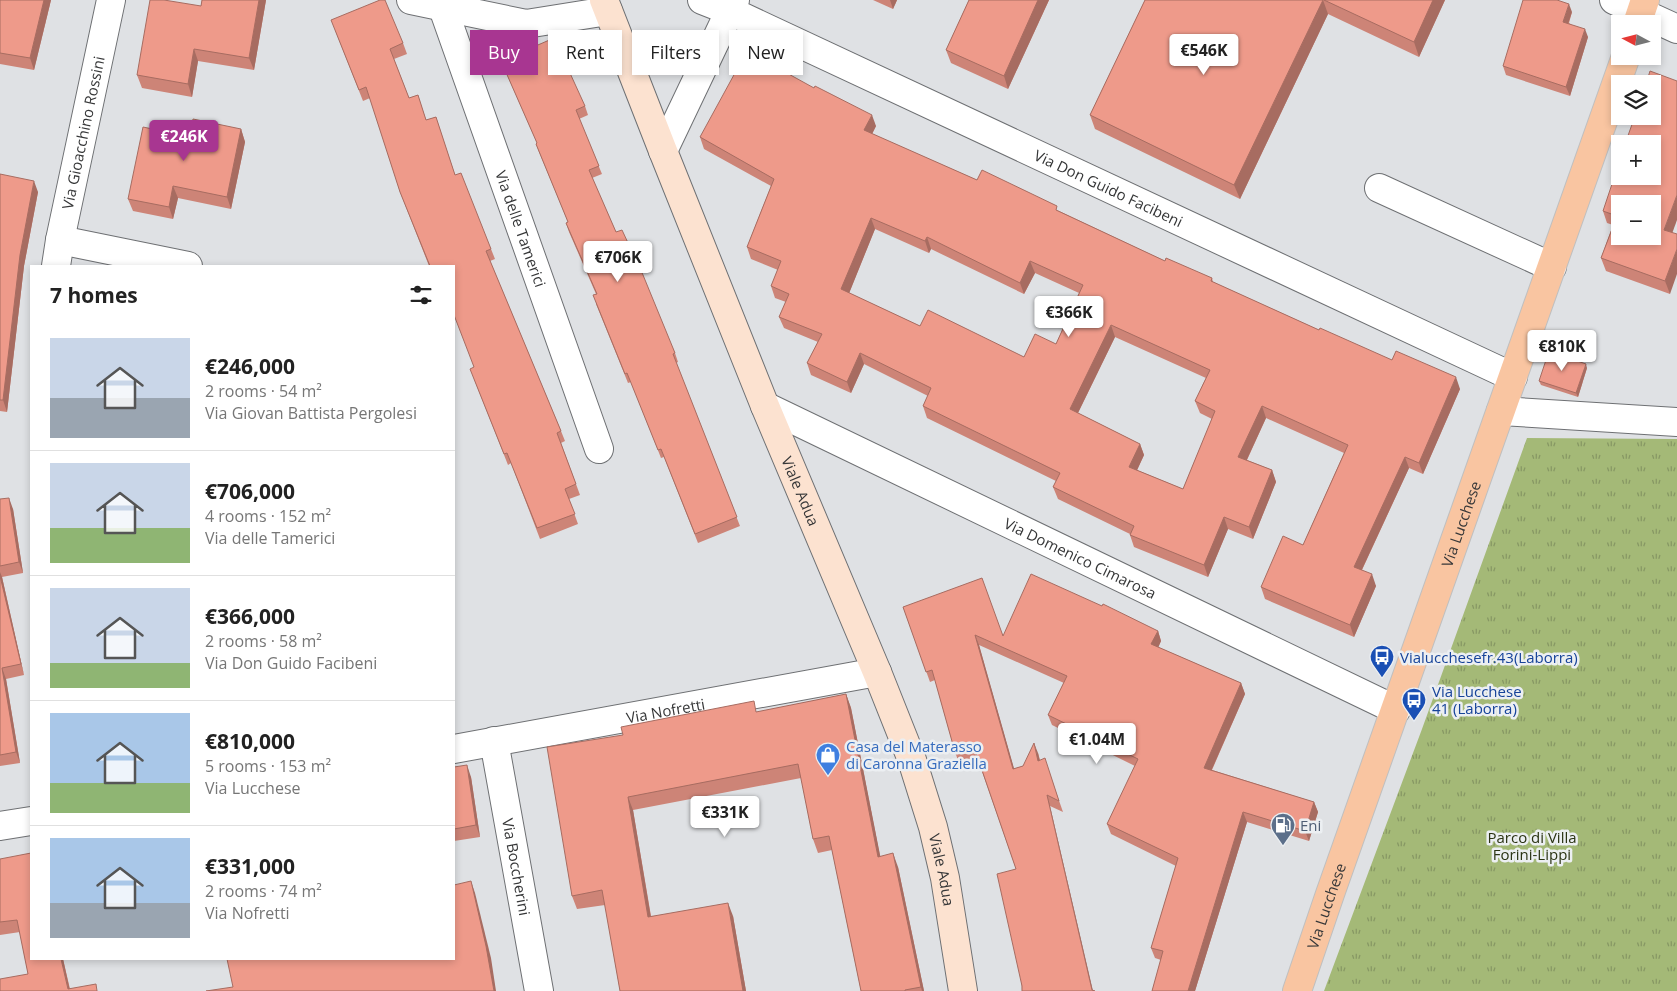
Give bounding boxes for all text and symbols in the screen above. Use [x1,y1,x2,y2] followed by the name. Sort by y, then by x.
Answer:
[1611,15,1661,65] north arrow
[1611,15,1661,245] map controls
[470,30,538,75] chip: Buy
[548,30,622,75] chip: Rent
[632,30,719,75] chip: Filters
[729,30,803,75] chip: New
[1169,34,1239,76] pin: €546K
[1180,39,1228,61] text: €546K
[57,54,109,211] street label: Via Gioacchino Rossini
[1611,75,1661,125] button: layers
[149,120,219,162] pin: €246K
[160,125,208,147] text: €246K
[1611,135,1661,185] button: +
[1031,145,1186,231] street label: Via Don Guido Facibeni
[491,168,551,290] street label: Via delle Tamerici
[1611,195,1661,245] button: −
[583,240,653,283] pin: €706K
[594,246,642,268] text: €706K
[50,281,138,309] text: 7 homes
[407,281,435,309] icon: filters
[1034,296,1104,338] pin: €366K
[1045,301,1093,323] text: €366K
[1527,330,1597,372] pin: €810K
[1538,335,1586,357] text: €810K
[205,352,295,380] text: €246,000
[90,358,150,418] icon: home
[205,380,322,402] text: 2 rooms · 54 m²
[205,402,417,424] text: Via Giovan Battista Pergolesi
[777,453,824,529] street label: Viale Adua
[205,477,295,505] text: €706,000
[1436,478,1485,569] street label: Via Lucchese
[90,483,150,543] icon: home
[205,505,331,527] text: 4 rooms · 152 m²
[1001,513,1160,603] street label: Via Domenico Cimarosa
[205,527,335,549] text: Via delle Tamerici
[205,602,295,630] text: €366,000
[90,608,150,668] icon: home
[205,630,322,652] text: 2 rooms · 58 m²
[1369,644,1395,678] bus stop icon: Vialucchesefr.43(Laborra)
[1400,647,1578,667] place label: Vialucchesefr.43(Laborra)
[205,652,377,674] text: Via Don Guido Facibeni
[1432,681,1522,718] place label: Via Lucchese 41 (Laborra)
[1401,687,1427,721] bus stop icon: Via Lucchese 41 (Laborra)
[625,694,706,727] street label: Via Nofretti
[1056,722,1138,765] pin: €1.04M
[205,727,295,755] text: €810,000
[1069,728,1125,750] text: €1.04M
[90,733,150,793] icon: home
[846,736,987,773] place label: Casa del Materasso di Caronna Graziella
[815,742,841,776] shop icon: Casa del Materasso di Caronna Graziella
[205,755,331,777] text: 5 rooms · 153 m²
[205,777,301,799] text: Via Lucchese
[690,796,760,838] pin: €331K
[701,801,749,823] text: €331K
[1270,812,1296,846] fuel station icon: Eni
[1300,815,1321,835] place label: Eni
[498,817,535,917] street label: Via Boccherini
[1487,827,1577,864] park label: Parco di Villa Forini-Lippi
[925,831,959,907] street label: Viale Adua
[205,852,295,880] text: €331,000
[90,858,150,918] icon: home
[1302,860,1350,951] street label: Via Lucchese
[205,880,322,902] text: 2 rooms · 74 m²
[205,902,290,924] text: Via Nofretti

